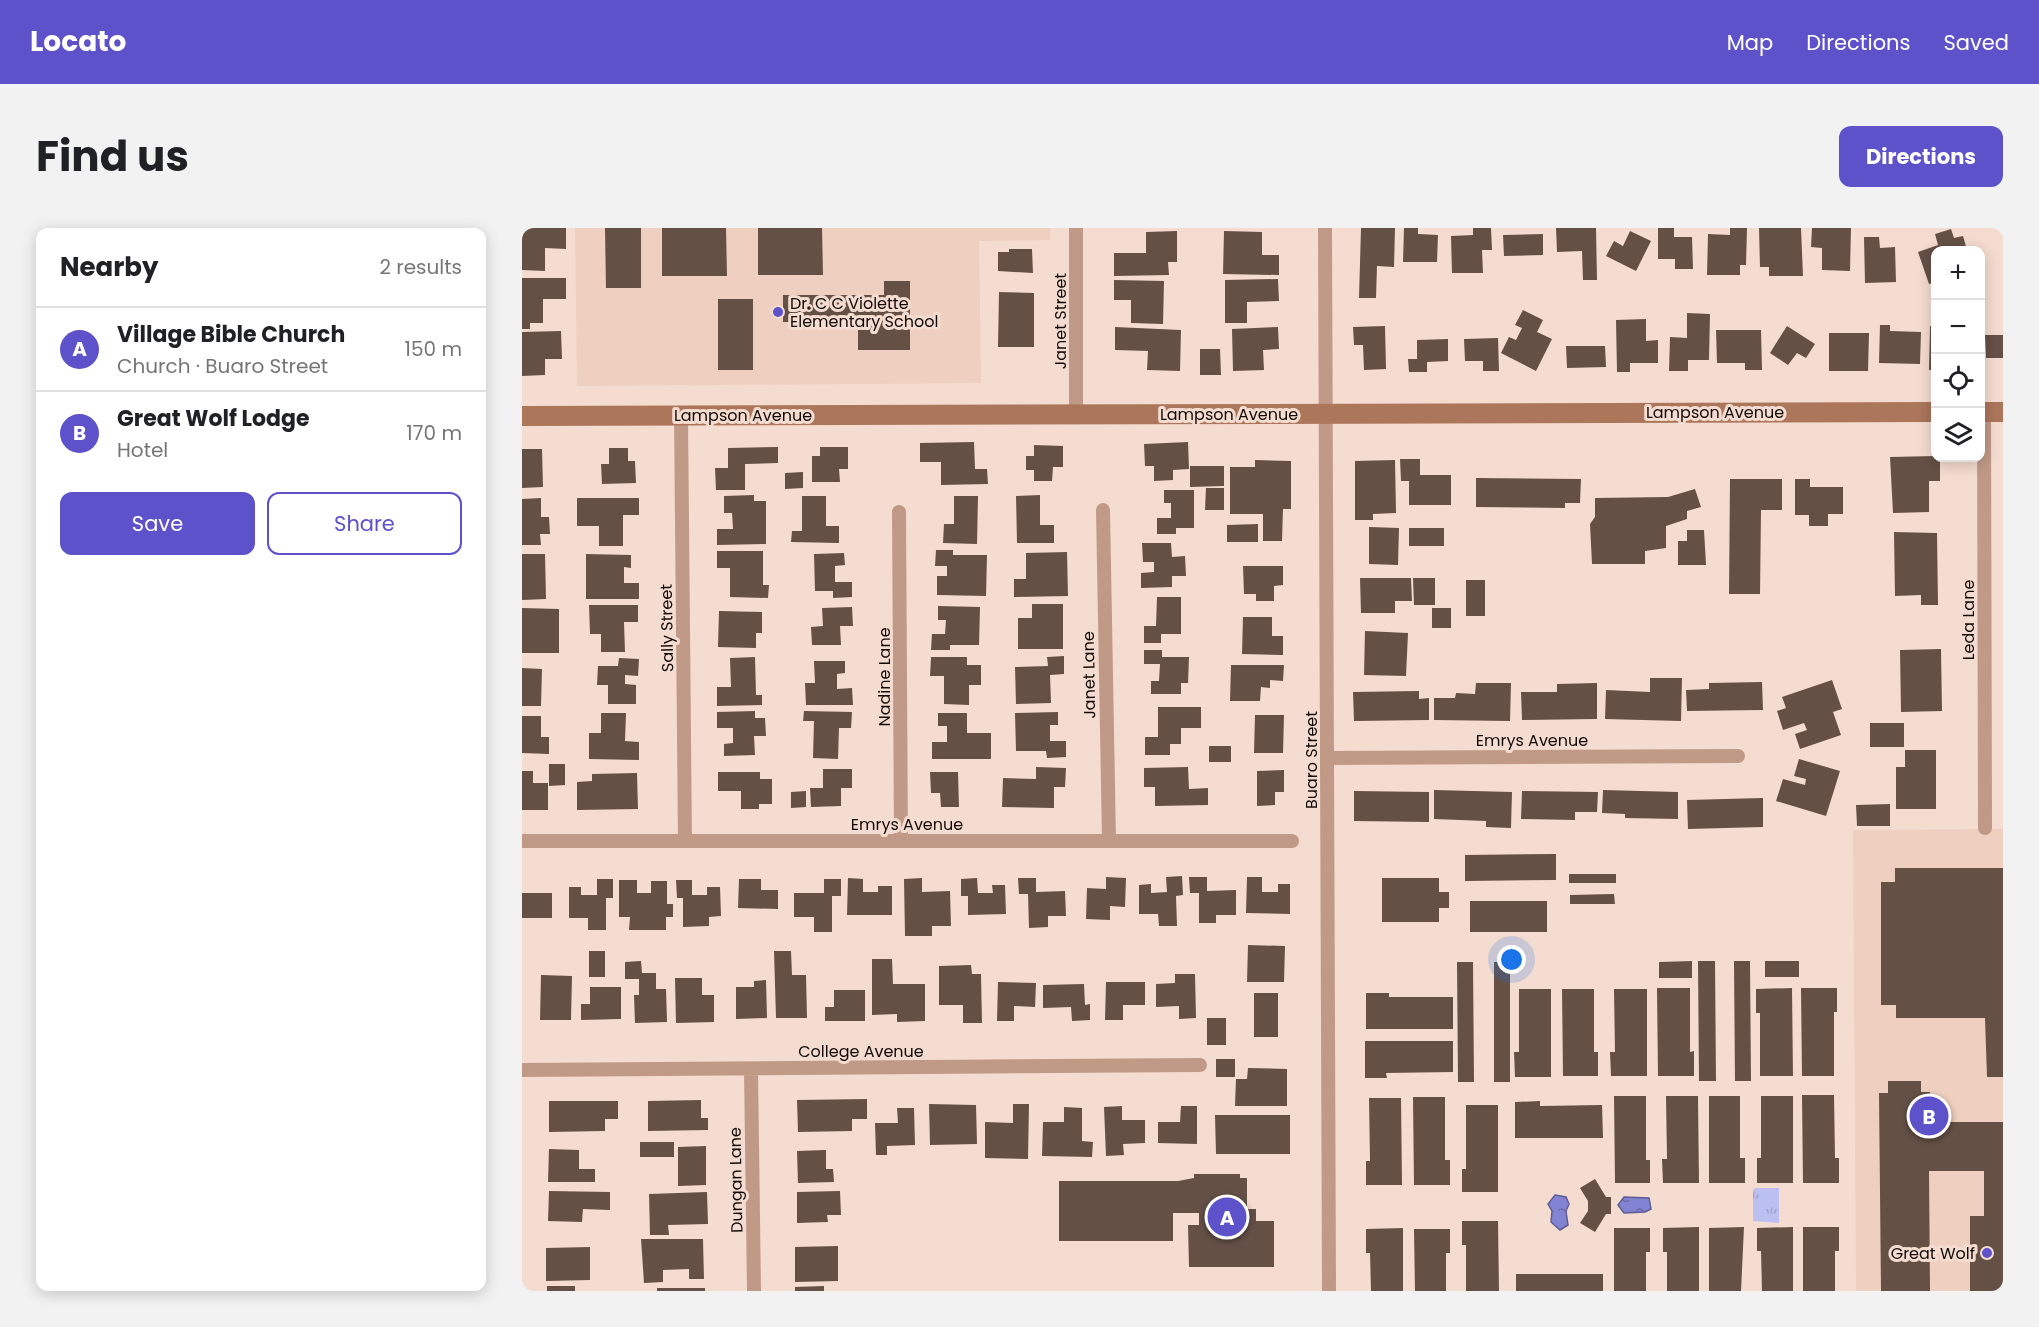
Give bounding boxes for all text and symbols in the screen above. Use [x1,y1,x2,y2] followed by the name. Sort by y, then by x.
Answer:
[30,22,126,61] text: Locato
[1727,28,1773,57] text: Map
[1806,28,1910,57] text: Directions
[1943,28,2009,57] text: Saved
[1839,126,2003,187] button: Directions
[36,127,189,186] text: Find us
[1931,246,1985,462] map controls
[1931,246,1985,300] button: +
[60,249,158,285] text: Nearby
[379,253,462,281] text: 2 results
[1049,273,1072,369] street label: Janet Street
[790,292,938,333] place label: Dr. C C Violette Elementary School
[1931,300,1985,354] button: −
[771,305,785,319] marker: Dr. C C Violette Elementary School
[117,319,345,350] text: Village Bible Church
[72,335,87,363] text: A
[405,335,462,363] text: 150 m
[117,352,328,380] text: Church · Buaro Street
[1931,354,1985,408] button: locate
[1646,401,1784,424] street label: Lampson Avenue
[117,403,309,434] text: Great Wolf Lodge
[1160,403,1298,426] street label: Lampson Avenue
[674,404,812,427] street label: Lampson Avenue
[1931,408,1985,462] button: layers
[73,419,86,447] text: B
[406,419,462,447] text: 170 m
[117,436,168,464] text: Hotel
[60,492,255,555] button: Save
[267,492,462,555] button: Share
[1957,580,1980,660] street label: Leda Lane
[655,584,679,672] street label: Sally Street
[873,627,896,727] street label: Nadine Lane
[1077,631,1101,719] street label: Janet Lane
[1300,711,1323,809] street label: Buaro Street
[1476,729,1588,752] street label: Emrys Avenue
[851,813,963,836] street label: Emrys Avenue
[1497,945,1526,974] your location
[798,1040,924,1063] street label: College Avenue
[1910,1094,1948,1138] pin: B
[724,1127,748,1233] street label: Dungan Lane
[1208,1194,1246,1240] pin: A
[1891,1242,1975,1265] place label: Great Wolf
[1980,1246,1994,1260] marker: Great Wolf

